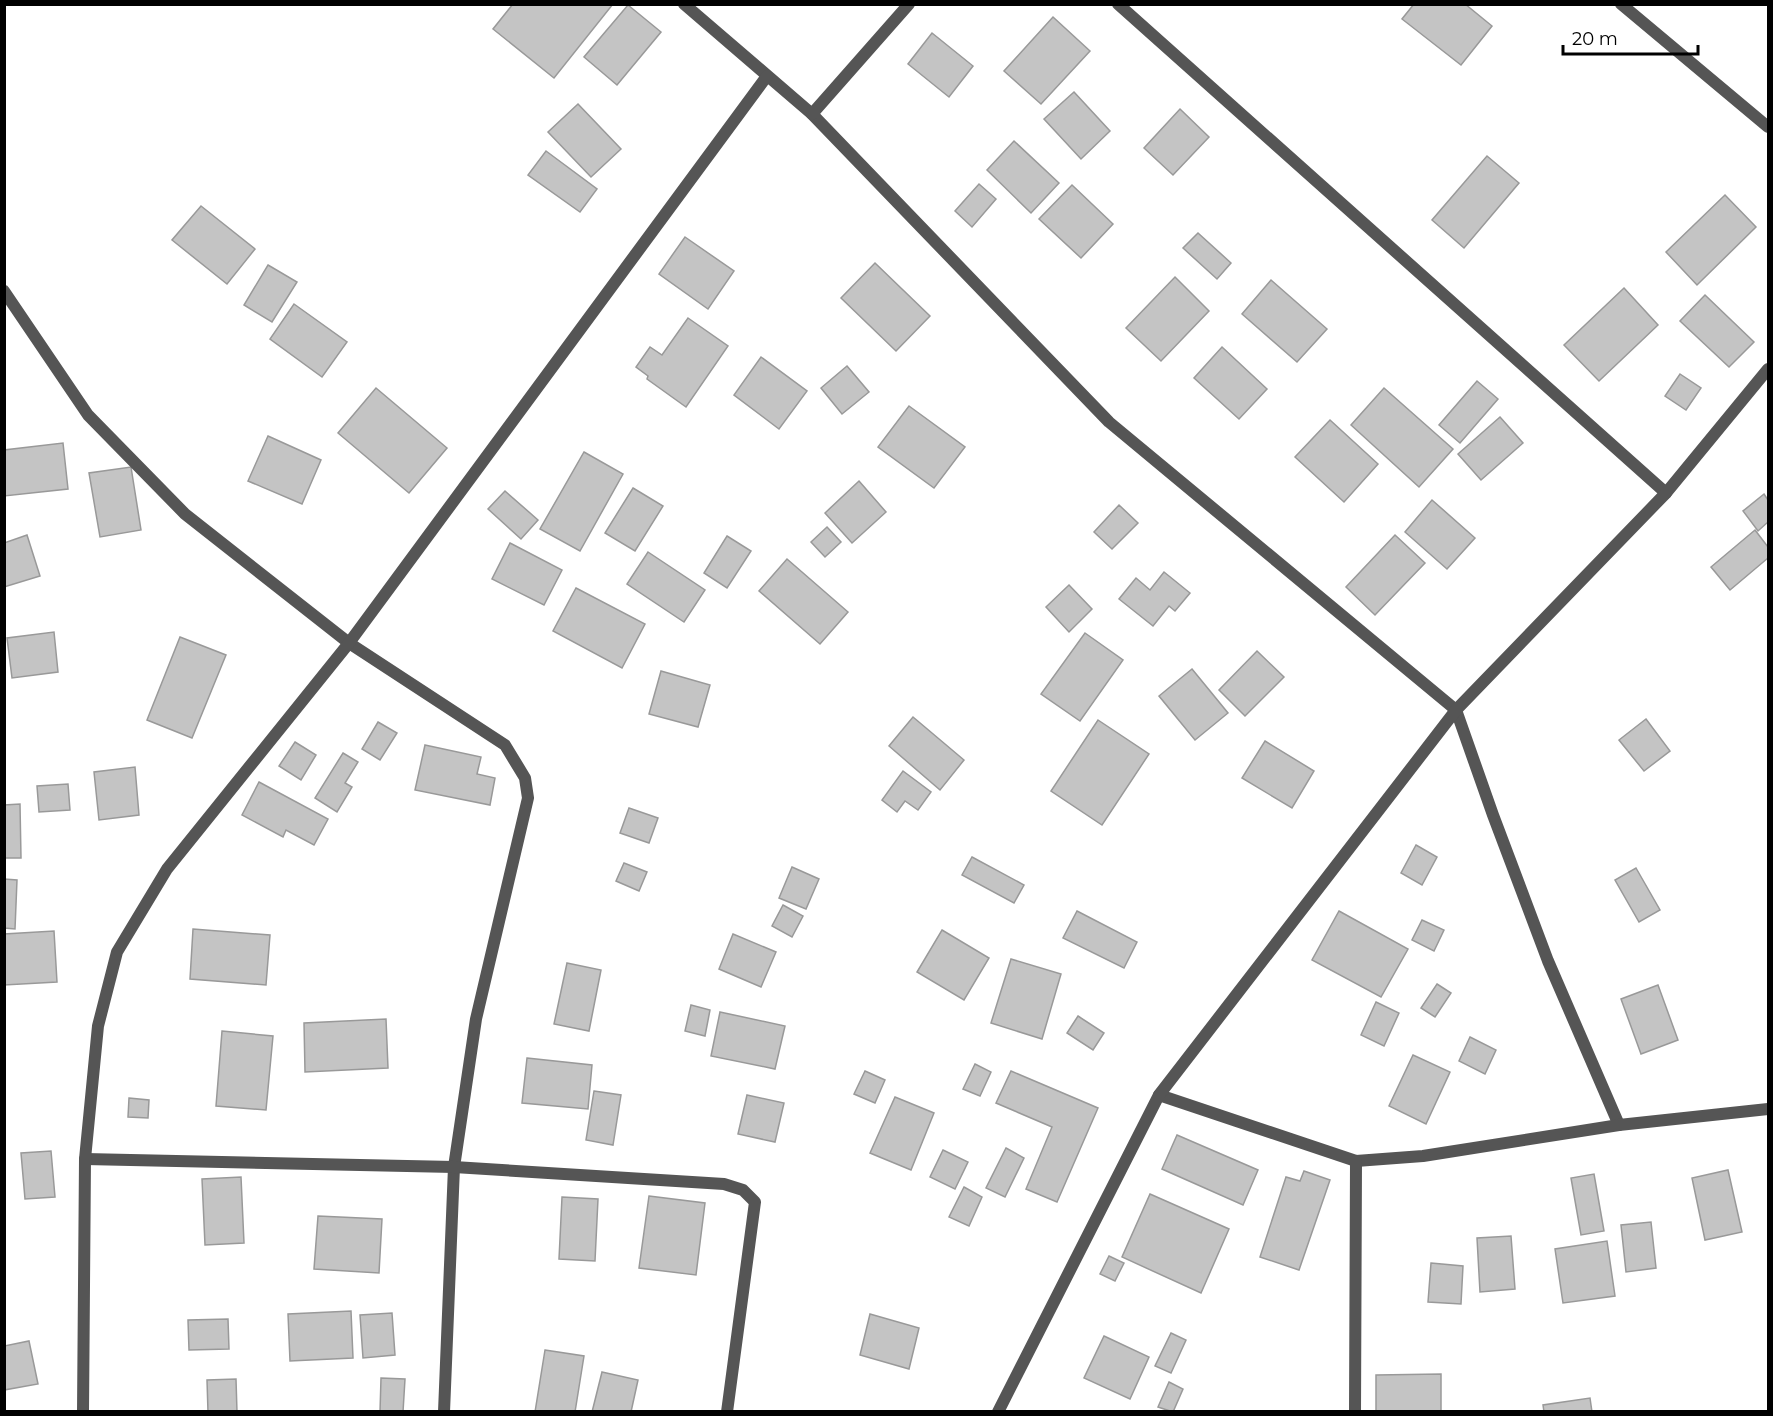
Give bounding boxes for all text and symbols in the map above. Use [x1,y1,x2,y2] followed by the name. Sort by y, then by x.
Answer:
[1563,18,1698,56] scale bar
[1572,28,1618,50] text: 20 m

